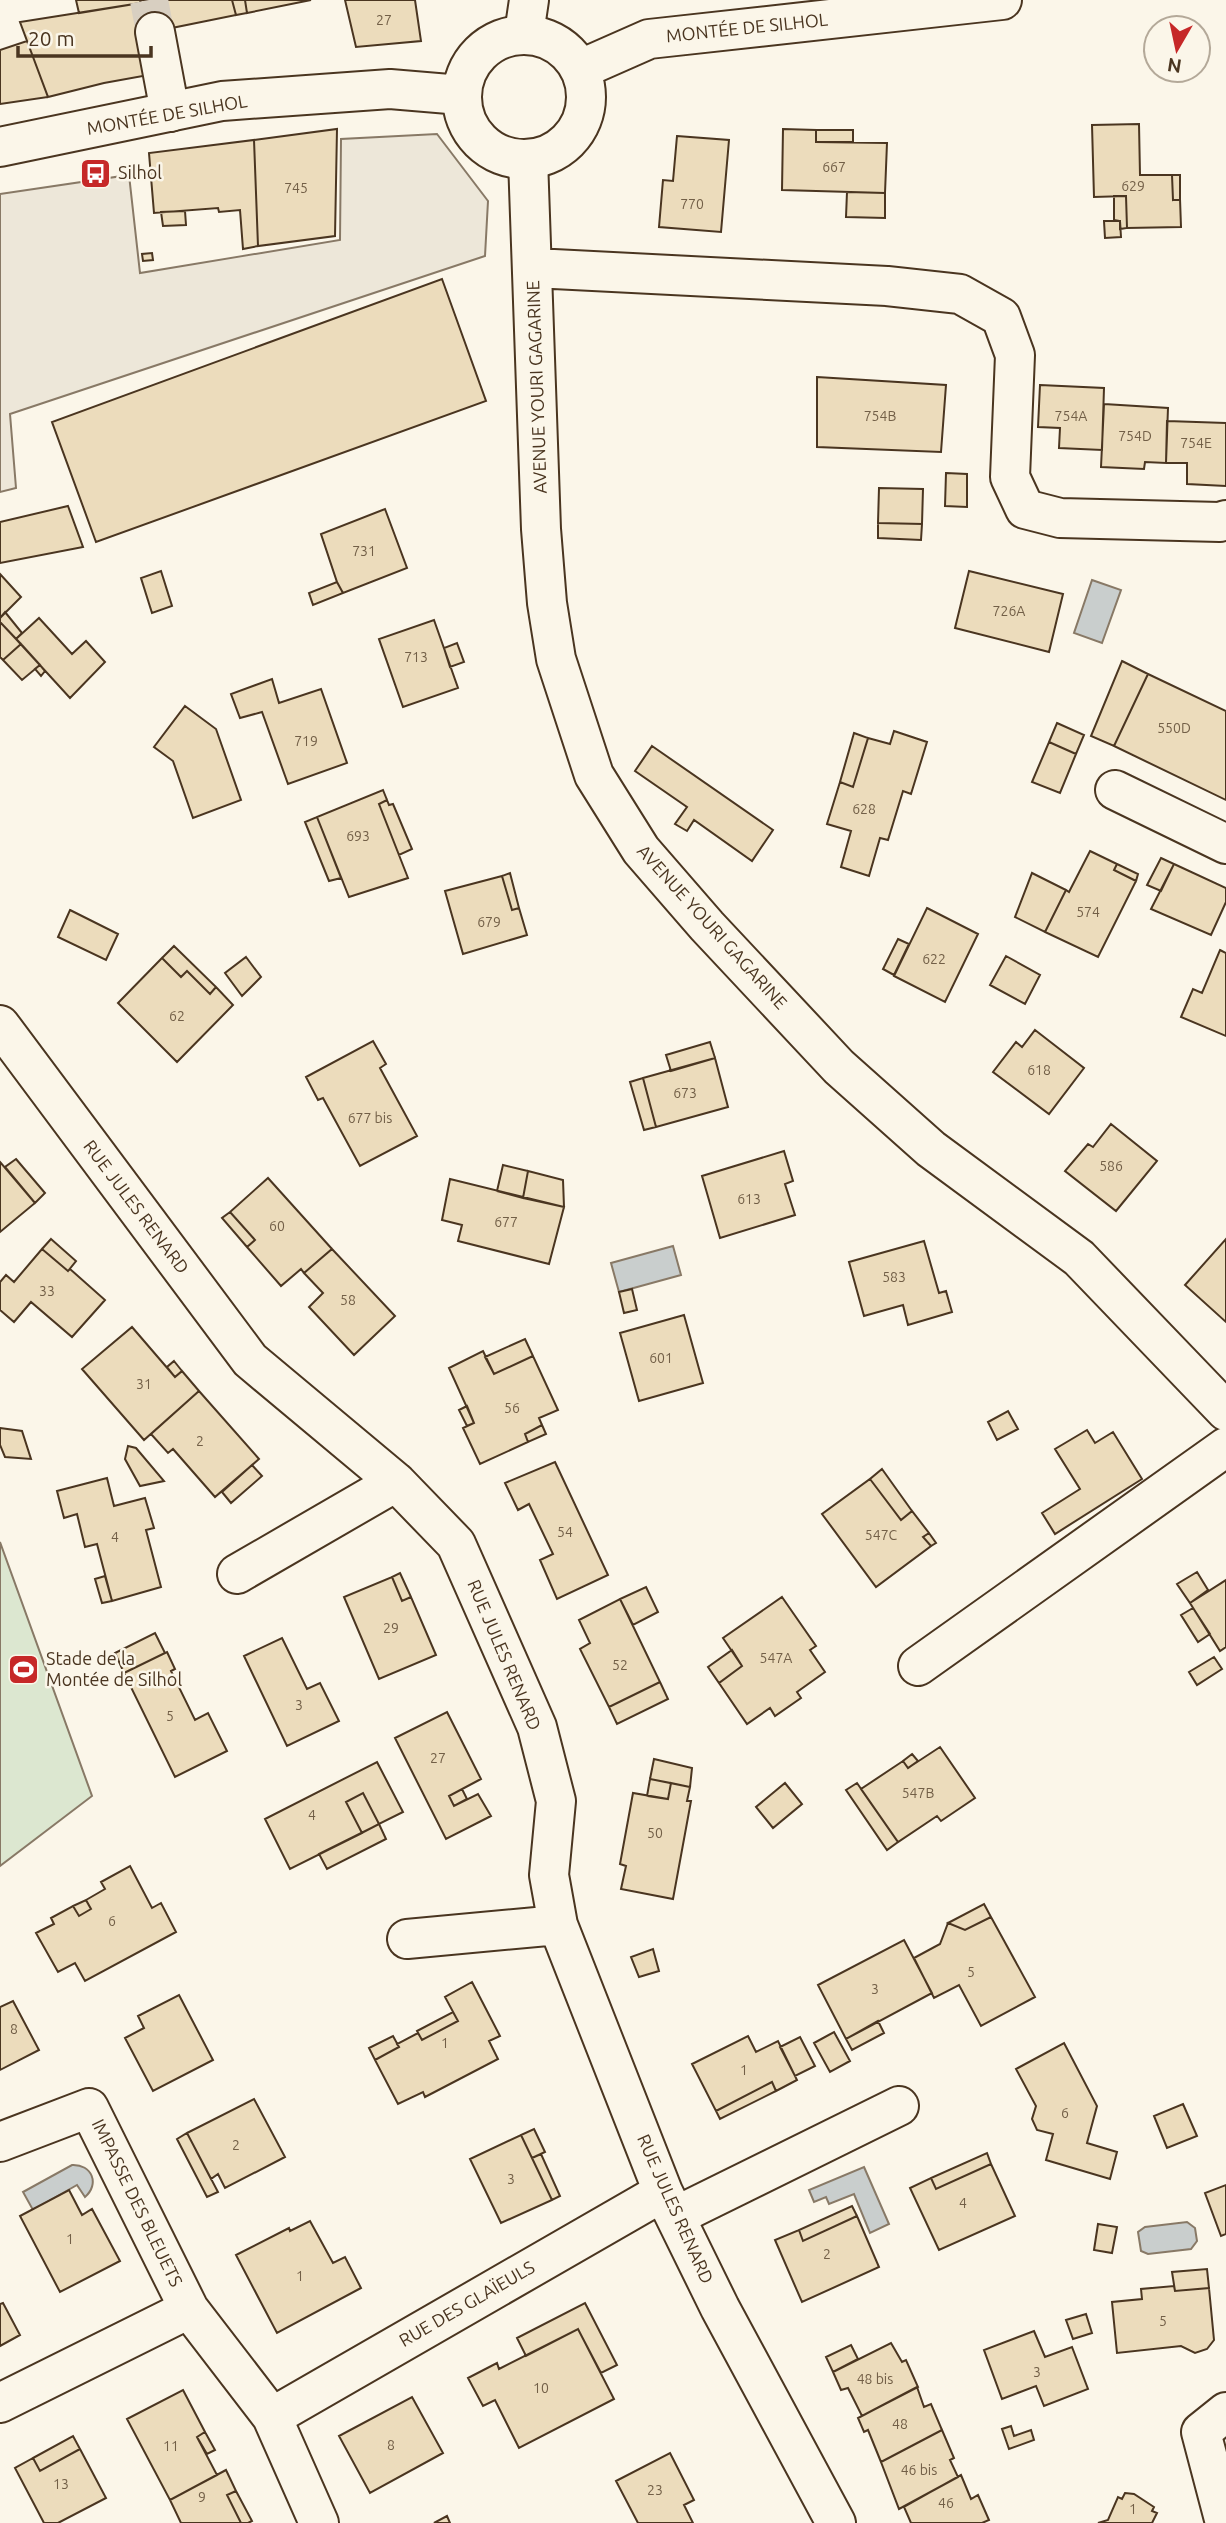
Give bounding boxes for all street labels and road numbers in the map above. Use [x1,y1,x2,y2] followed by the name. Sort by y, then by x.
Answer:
[665,8,829,45] street label: MONTÉE DE SILHOL
[85,89,249,138] street label: MONTÉE DE SILHOL
[522,280,550,494] street label: AVENUE YOURI GAGARINE
[634,840,792,1012] street label: AVENUE YOURI GAGARINE
[80,1136,193,1277] street label: RUE JULES RENARD
[464,1576,546,1733] street label: RUE JULES RENARD
[89,2115,187,2290] street label: IMPASSE DES BLEUETS
[634,2131,718,2286] street label: RUE JULES RENARD
[395,2256,538,2350] street label: RUE DES GLAÏEULS

